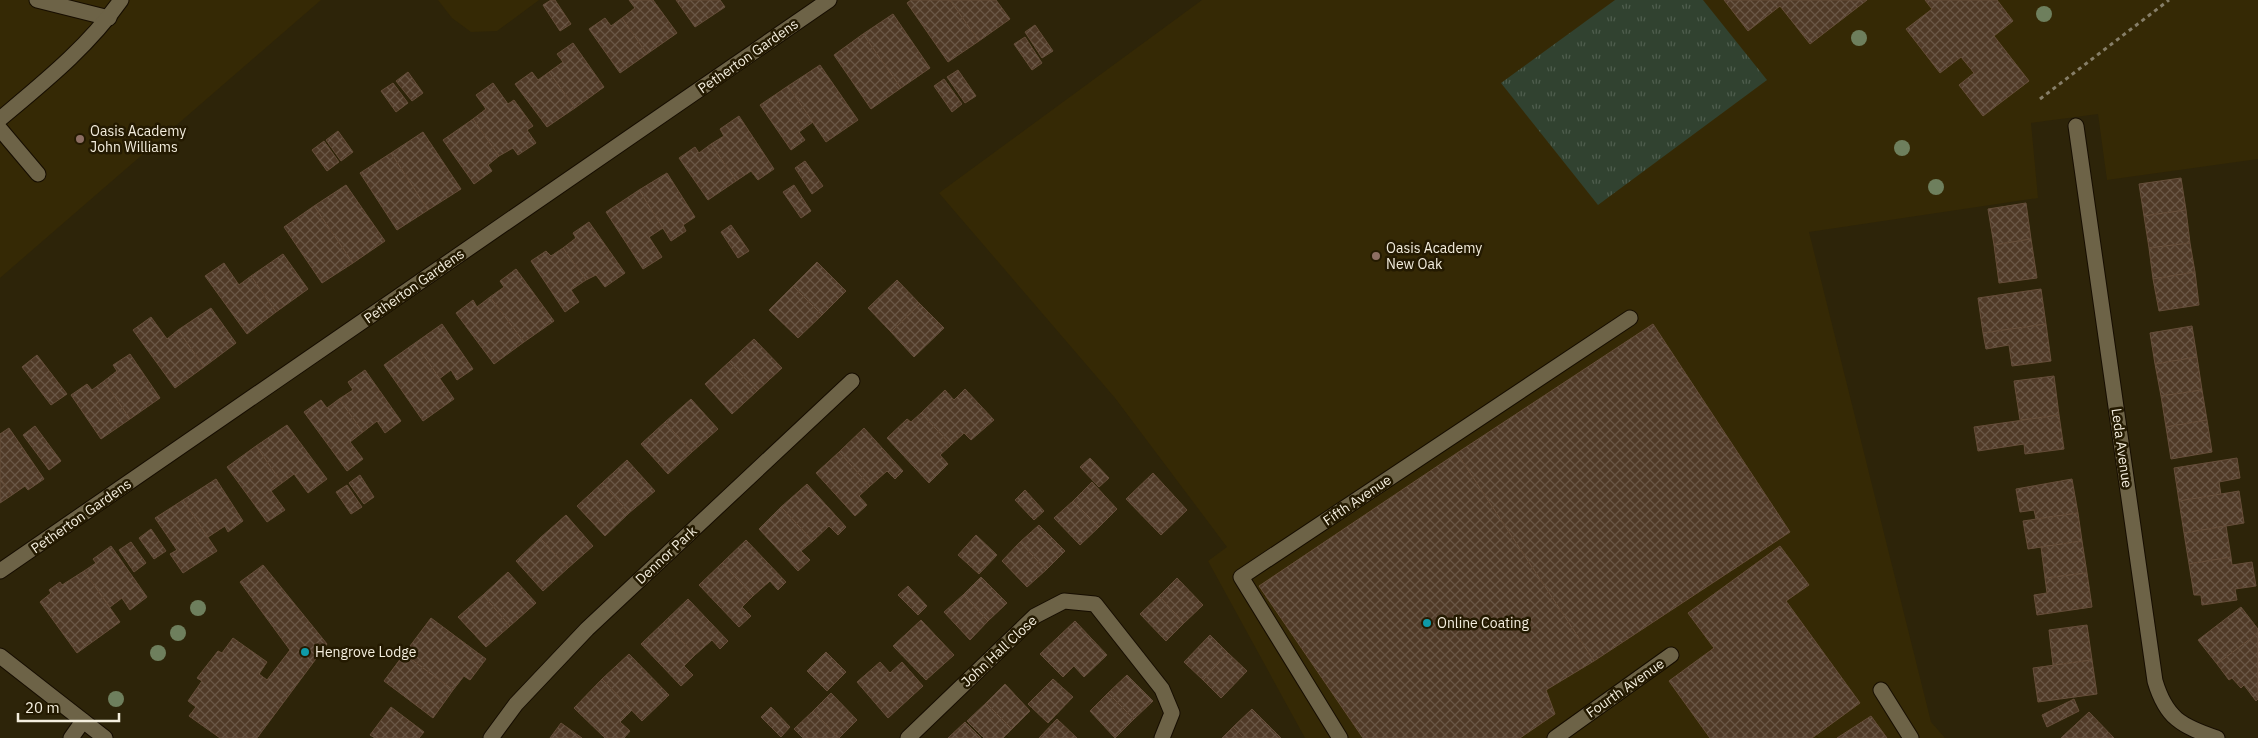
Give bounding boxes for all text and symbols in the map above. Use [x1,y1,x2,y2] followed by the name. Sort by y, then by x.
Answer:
[694,15,802,97] street label: Petherton Gardens
[90,122,186,156] place label: Oasis Academy John Williams
[74,133,86,145] marker: Oasis Academy John Williams
[1386,239,1482,273] place label: Oasis Academy New Oak
[360,245,468,327] street label: Petherton Gardens
[1370,250,1382,262] marker: Oasis Academy New Oak
[2108,407,2137,489] street label: Leda Avenue
[1319,470,1395,529] street label: Fifth Avenue
[27,475,135,557] street label: Petherton Gardens
[631,522,701,588] street label: Dennor Park
[957,611,1041,691] street label: John Hall Close
[1437,614,1529,632] place label: Online Coating
[1421,617,1433,629] marker: Online Coating
[315,643,417,661] place label: Hengrove Lodge
[299,646,311,658] marker: Hengrove Lodge
[1582,654,1668,722] street label: Fourth Avenue
[18,690,119,722] scale bar
[25,698,60,717] text: 20 m

